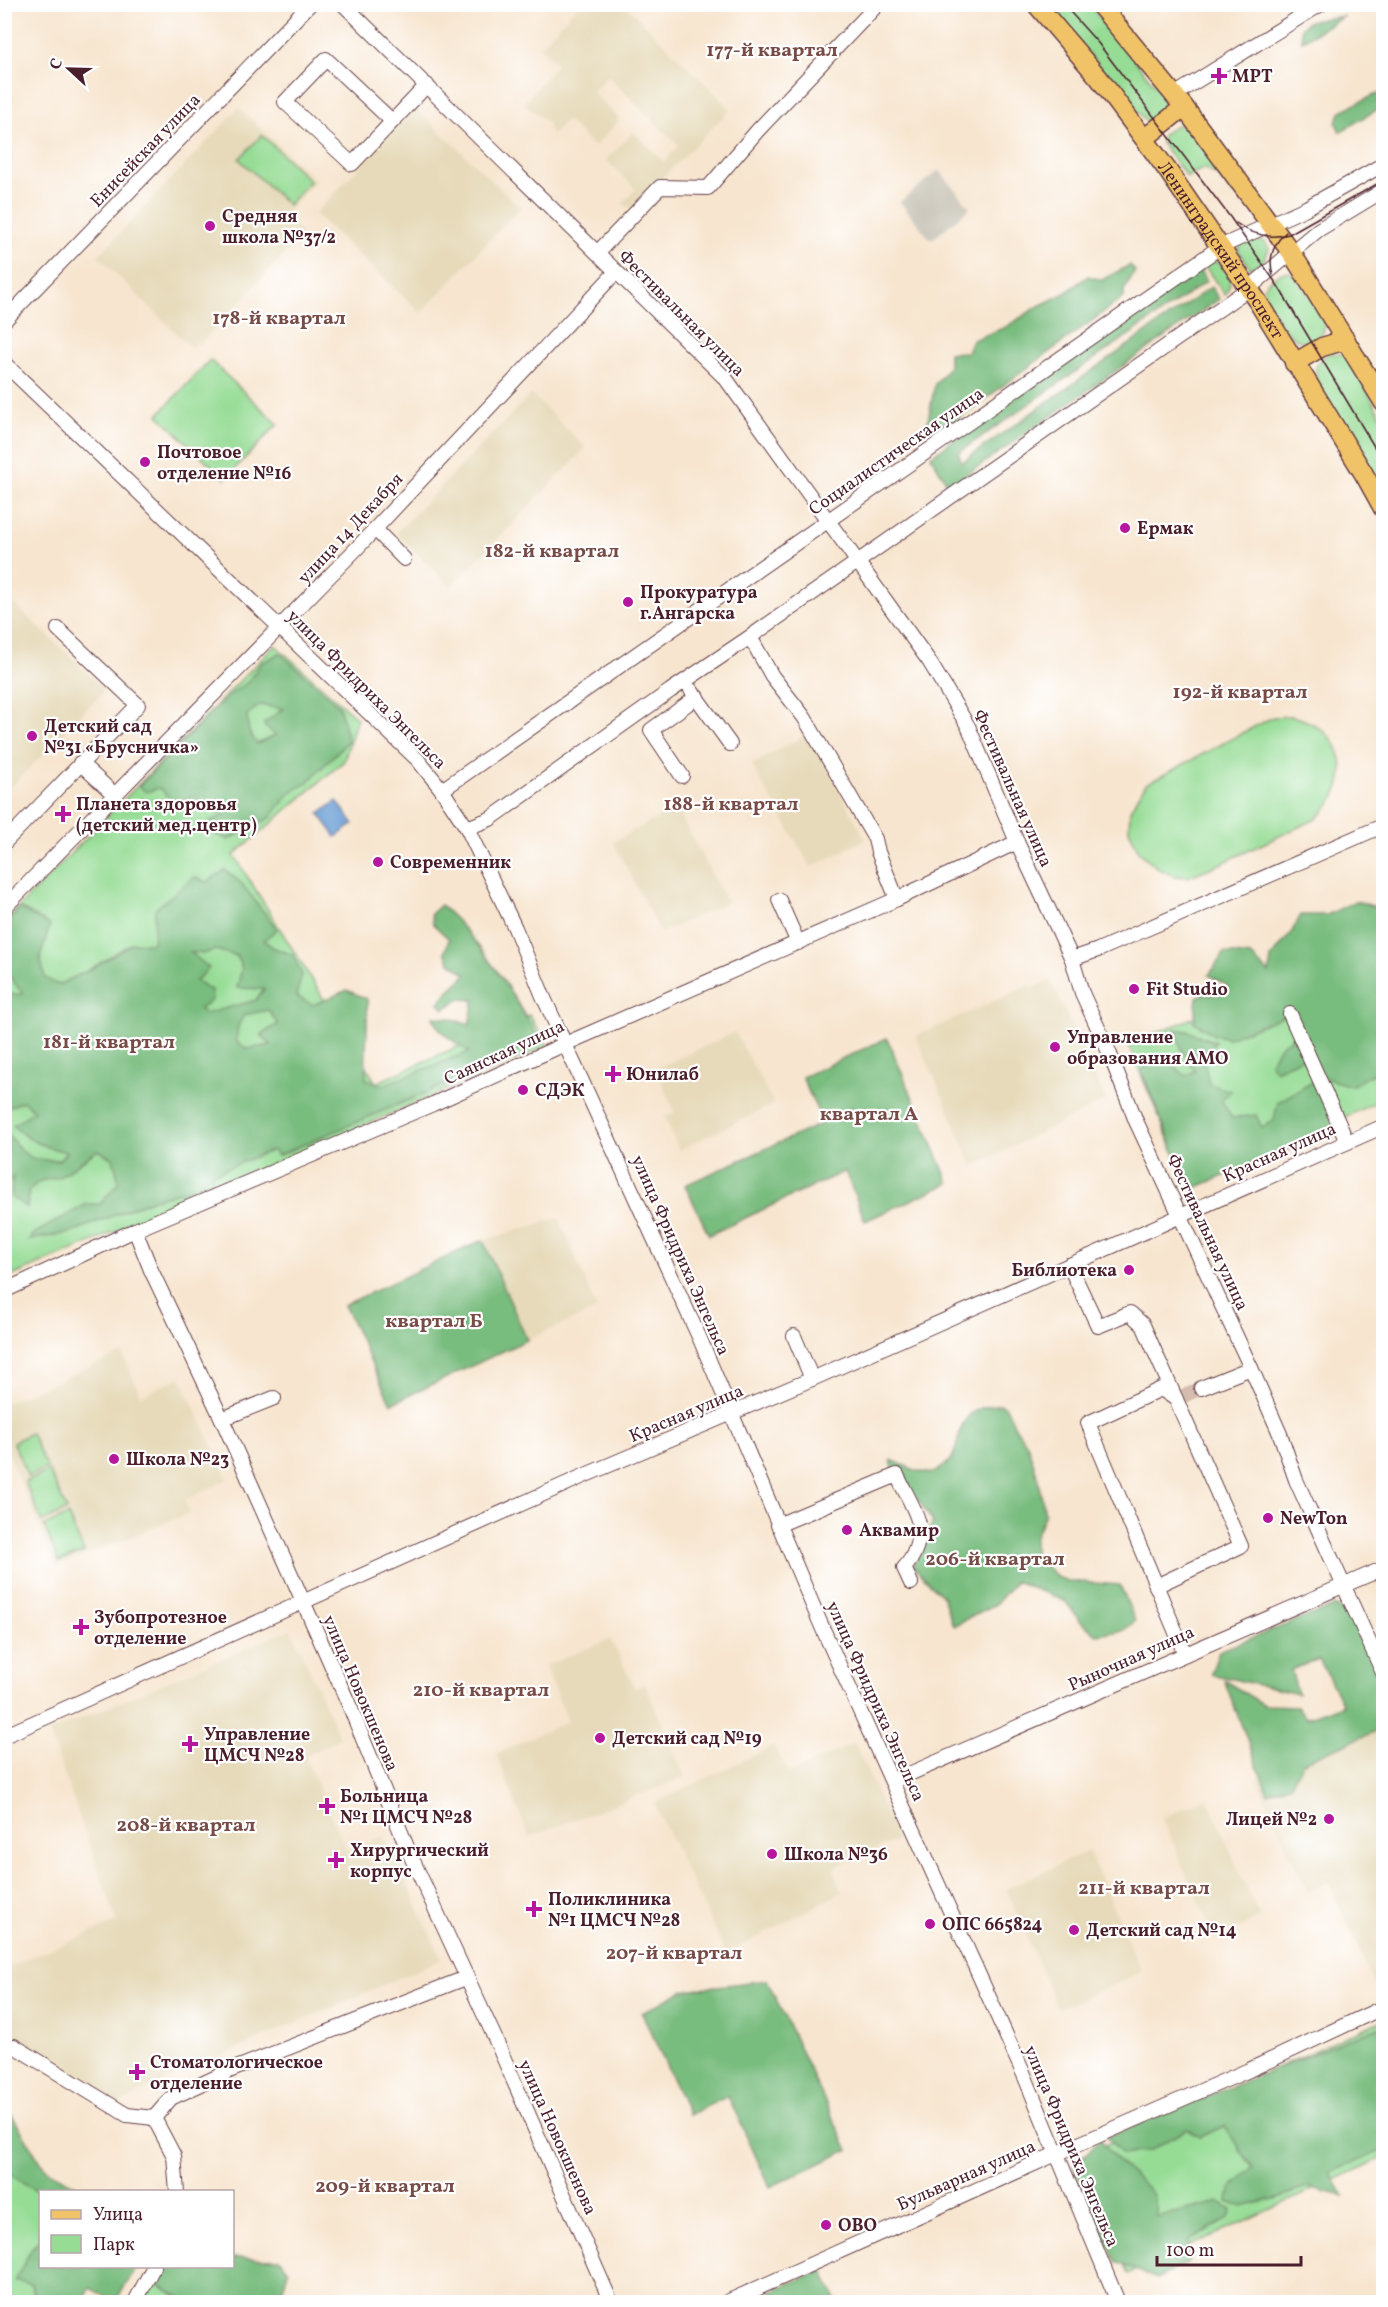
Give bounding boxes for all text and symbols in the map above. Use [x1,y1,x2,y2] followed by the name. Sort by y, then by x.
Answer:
[706,37,838,65] district label: 177-й квартал
[39,39,99,99] north arrow
[45,55,69,73] text: С
[1232,65,1273,90] place label: МРТ
[1210,67,1228,85] marker: МРТ
[85,89,207,213] street label: Енисейская улица
[1151,156,1289,344] street label: Ленинградский проспект
[222,205,336,251] place label: Средняя школа №37/2
[203,219,217,233] marker: Средняя школа №37/2
[612,245,750,383] street label: Фестивальная улица
[212,305,346,333] district label: 178-й квартал
[804,382,990,522] street label: Социалистическая улица
[157,441,291,487] place label: Почтовое отделение №16
[138,455,152,469] marker: Почтовое отделение №16
[293,468,409,590] street label: улица 14 Декабря
[1137,517,1194,542] place label: Ермак
[1118,521,1132,535] marker: Ермак
[485,538,619,566] district label: 182-й квартал
[640,581,758,627] place label: Прокуратура г.Ангарска
[621,595,635,609] marker: Прокуратура г.Ангарска
[280,605,451,776] street label: улица Фридриха Энгельса
[1173,679,1308,707] district label: 192-й квартал
[966,706,1058,871] street label: Фестивальная улица
[44,715,199,761] place label: Детский сад №31 «Брусничка»
[25,729,39,743] marker: Детский сад №31 «Брусничка»
[663,791,799,819] district label: 188-й квартал
[76,793,257,839] place label: Планета здоровья (детский мед.центр)
[54,805,72,823] marker: Планета здоровья (детский мед.центр)
[390,851,511,876] place label: Современник
[371,855,385,869] marker: Современник
[1146,978,1228,1003] place label: Fit Studio
[1127,982,1141,996] marker: Fit Studio
[440,1015,569,1092] street label: Саянская улица
[1067,1026,1228,1072] place label: Управление образования АМО
[43,1029,175,1057] district label: 181-й квартал
[1048,1040,1062,1054] marker: Управление образования АМО
[626,1063,699,1088] place label: Юнилаб
[604,1065,622,1083] marker: Юнилаб
[535,1079,585,1104] place label: СДЭК
[516,1083,530,1097] marker: СДЭК
[820,1101,918,1129] district label: квартал А
[1219,1117,1340,1190] street label: Красная улица
[1159,1150,1254,1315] street label: Фестивальная улица
[624,1152,735,1360] street label: улица Фридриха Энгельса
[1011,1259,1117,1284] place label: Библиотека
[1122,1263,1136,1277] marker: Библиотека
[385,1308,483,1336] district label: квартал Б
[626,1379,748,1450] street label: Красная улица
[126,1448,229,1473] place label: Школа №23
[107,1452,121,1466] marker: Школа №23
[1280,1507,1348,1532] place label: NewTon
[1261,1511,1275,1525] marker: NewTon
[859,1519,939,1544] place label: Аквамир
[840,1523,854,1537] marker: Аквамир
[925,1546,1065,1574] district label: 206-й квартал
[819,1598,930,1806] street label: улица Фридриха Энгельса
[94,1606,227,1652] place label: Зубопротезное отделение
[315,1612,404,1775] street label: улица Новокшенова
[72,1618,90,1636] marker: Зубопротезное отделение
[1064,1620,1199,1698] street label: Рыночная улица
[413,1677,549,1705] district label: 210-й квартал
[204,1723,310,1769] place label: Управление ЦМСЧ №28
[612,1727,762,1752] place label: Детский сад №19
[593,1731,607,1745] marker: Детский сад №19
[181,1735,199,1753] marker: Управление ЦМСЧ №28
[340,1785,472,1831] place label: Больница №1 ЦМСЧ №28
[318,1797,336,1815] marker: Больница №1 ЦМСЧ №28
[1226,1808,1317,1833] place label: Лицей №2
[117,1812,256,1840] district label: 208-й квартал
[1322,1812,1336,1826] marker: Лицей №2
[350,1839,489,1885] place label: Хирургический корпус
[784,1843,888,1868] place label: Школа №36
[765,1847,779,1861] marker: Школа №36
[327,1851,345,1869] marker: Хирургический корпус
[1078,1875,1210,1903] district label: 211-й квартал
[548,1888,680,1934] place label: Поликлиника №1 ЦМСЧ №28
[525,1900,543,1918] marker: Поликлиника №1 ЦМСЧ №28
[942,1913,1043,1938] place label: ОПС 665824
[923,1917,937,1931] marker: ОПС 665824
[1086,1919,1237,1944] place label: Детский сад №14
[1067,1923,1081,1937] marker: Детский сад №14
[606,1940,743,1968] district label: 207-й квартал
[1017,2042,1124,2251] street label: улица Фридриха Энгельса
[150,2051,323,2097] place label: Стоматологическое отделение
[511,2056,602,2219] street label: улица Новокшенова
[128,2063,146,2081] marker: Стоматологическое отделение
[893,2135,1040,2218] street label: Бульварная улица
[315,2173,455,2201] district label: 209-й квартал
[39,2190,234,2268] legend
[93,2203,143,2228] text: Улица
[838,2214,877,2239] place label: ОВО
[819,2218,833,2232] marker: ОВО
[1157,2229,1301,2267] scale bar
[93,2233,135,2258] text: Парк
[1166,2239,1215,2264] text: 100 m

